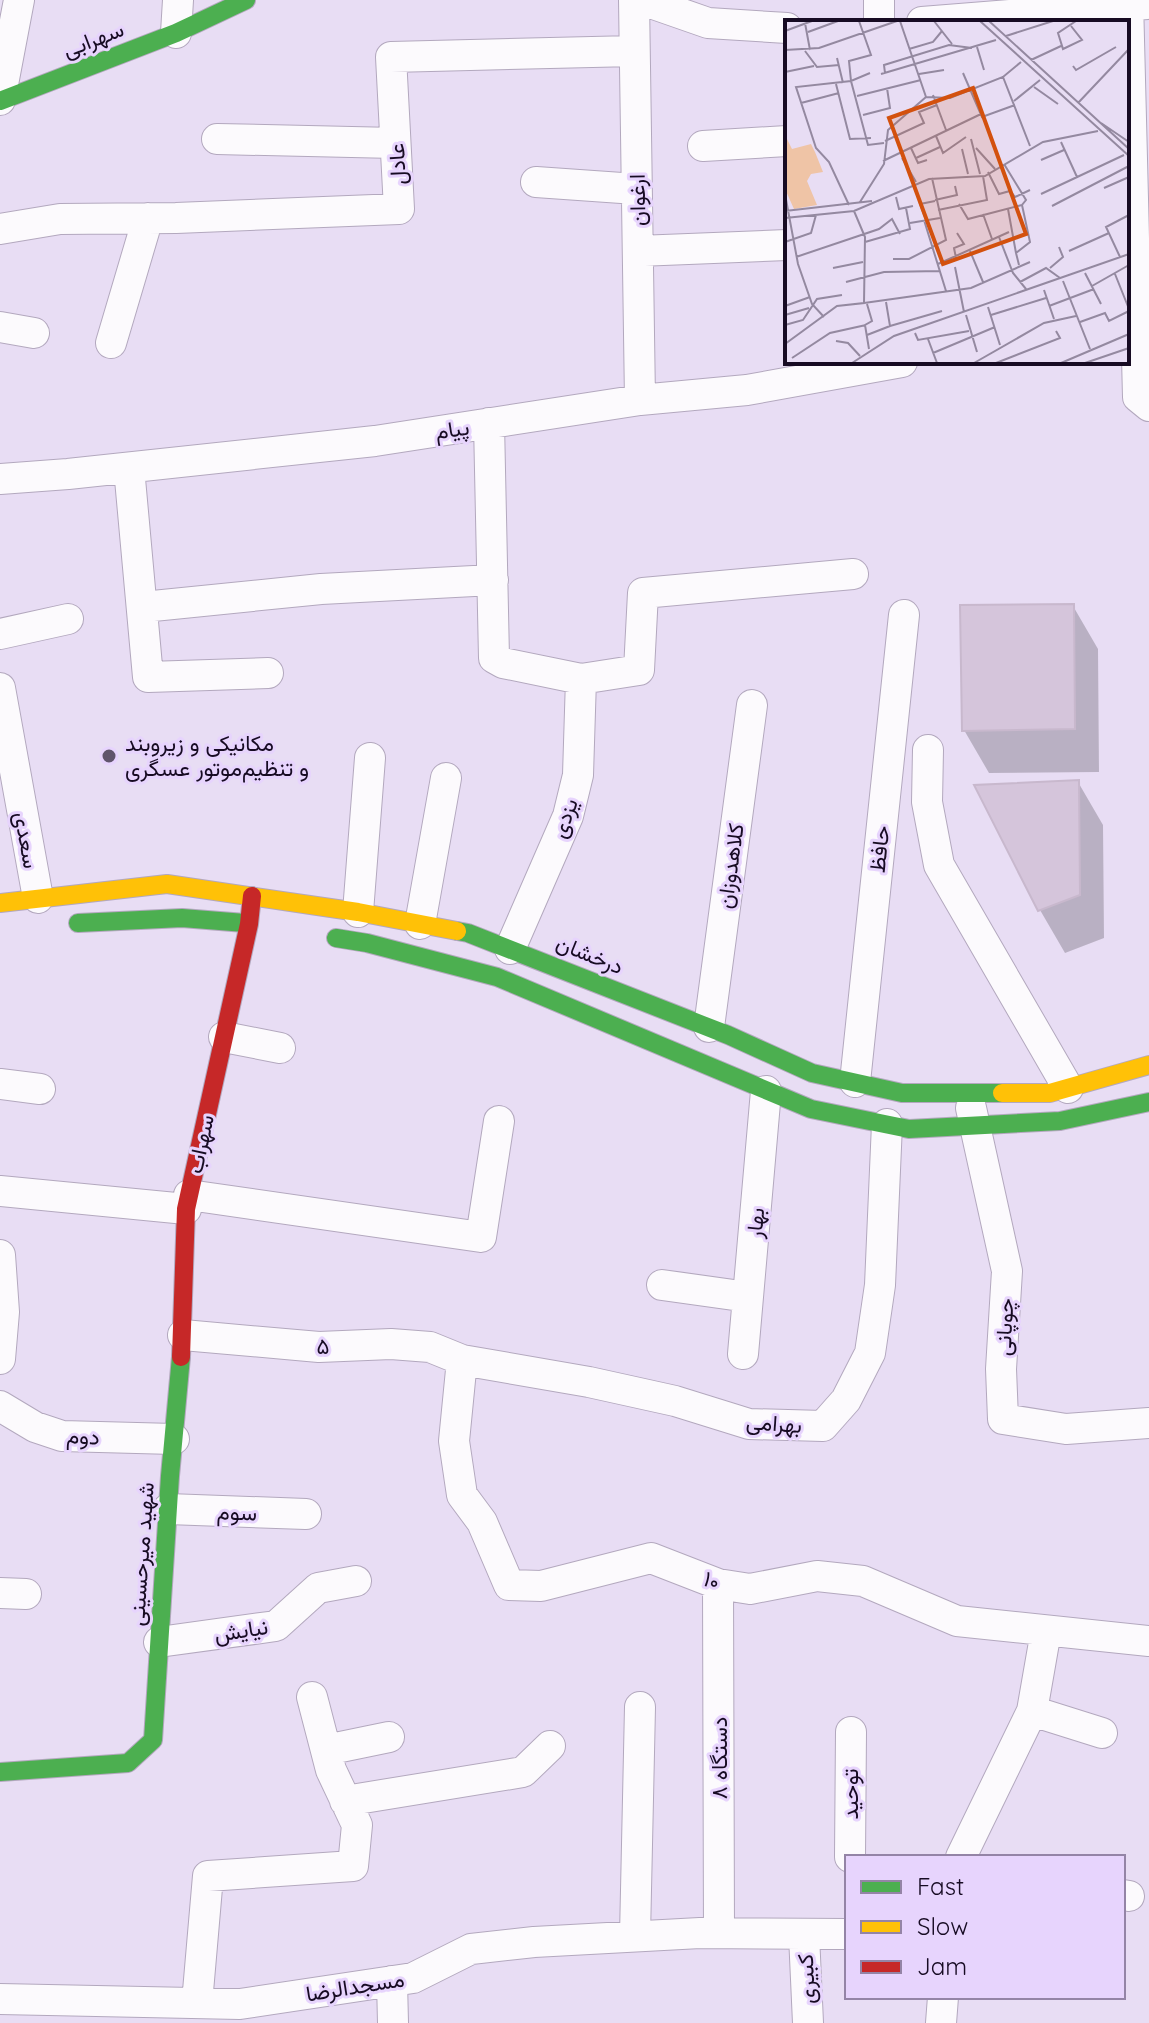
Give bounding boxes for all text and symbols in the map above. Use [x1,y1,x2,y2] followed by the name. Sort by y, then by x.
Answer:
[58,15,128,63] street label: سهرابی
[785,20,1129,364] inset map
[382,142,412,186] street label: عادل
[623,174,651,226] street label: ارغوان
[433,412,471,447] street label: پیام
[125,729,309,783] place label: مکانیکی و زیروبند و تنظیم‌موتور عسگری
[100,747,118,765] marker: مکانیکی و زیروبند و تنظیم‌موتور عسگری
[544,794,584,842] street label: یزدی
[8,809,46,871] street label: سعدی
[710,821,750,910] street label: کلاهدوزان
[863,824,895,874] street label: حافظ
[552,928,628,980] street label: درخشان
[180,1112,220,1176] street label: سهراب
[740,1206,770,1241] street label: بهار
[989,1297,1020,1357] street label: چوپانی
[317,1332,329,1360] street label: ۵
[745,1407,803,1439] street label: بهرامی
[66,1421,100,1452] street label: دوم
[122,1481,160,1627] street label: شهید میرحسینی
[216,1497,258,1528] street label: سوم
[700,1564,724,1596] street label: ۱۰
[212,1612,270,1648] street label: نیایش
[705,1717,733,1799] street label: ۸ دستگاه
[836,1768,864,1819] street label: توحید
[845,1855,1125,1999] legend
[917,1871,964,1901] text: Fast
[917,1911,968,1941] text: Slow
[917,1951,967,1981] text: Jam
[791,1953,821,2005] street label: کبیری
[304,1964,406,2008] street label: مسجدالرضا

